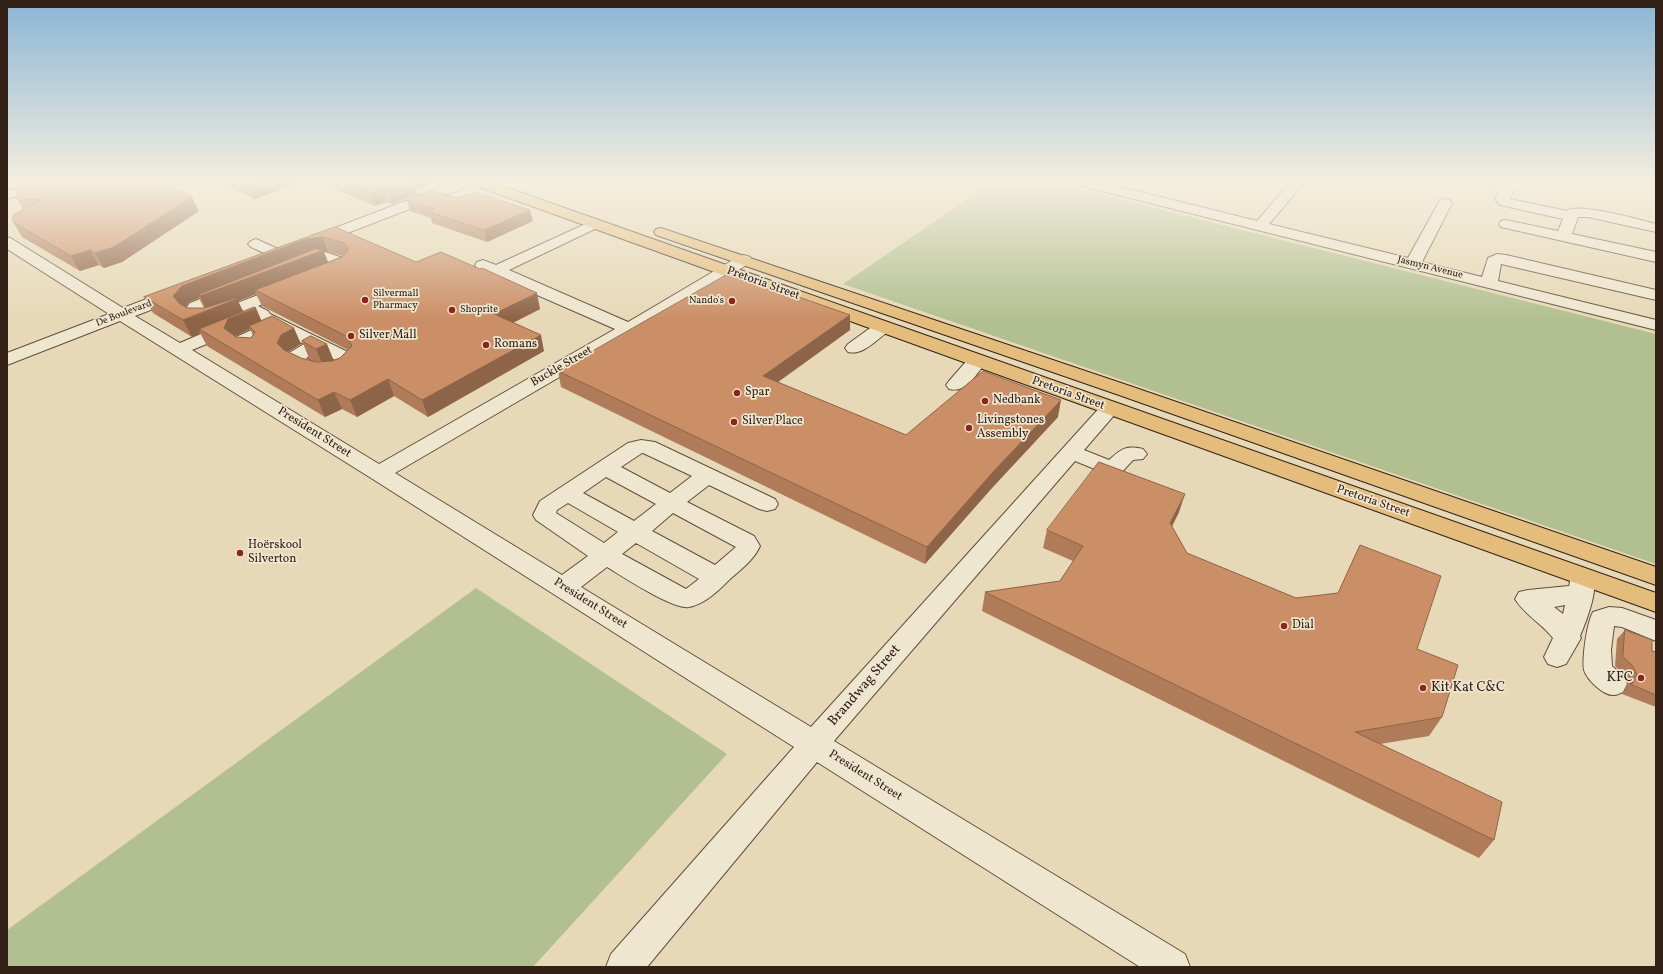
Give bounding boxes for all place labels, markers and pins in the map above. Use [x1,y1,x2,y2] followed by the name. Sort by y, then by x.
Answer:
[373,288,418,312] place label: Silvermall Pharmacy
[360,295,370,305] marker: Silvermall Pharmacy
[689,295,724,307] place label: Nando's
[727,296,737,306] marker: Nando's
[460,304,498,316] place label: Shoprite
[447,305,457,315] marker: Shoprite
[359,329,416,343] place label: Silver Mall
[346,331,356,341] marker: Silver Mall
[494,338,537,352] place label: Romans
[481,340,491,350] marker: Romans
[745,386,770,400] place label: Spar
[732,388,742,398] marker: Spar
[993,394,1041,408] place label: Nedbank
[980,396,990,406] marker: Nedbank
[977,414,1044,442] place label: Livingstones Assembly
[742,415,803,429] place label: Silver Place
[729,417,739,427] marker: Silver Place
[964,423,974,433] marker: Livingstones Assembly
[248,539,302,567] place label: Hoërskool Silverton
[235,548,245,558] marker: Hoërskool Silverton
[1292,619,1314,633] place label: Dial
[1279,621,1289,631] marker: Dial
[1607,670,1633,686] place label: KFC
[1636,673,1646,683] marker: KFC
[1431,680,1505,696] place label: Kit Kat C&C
[1418,683,1428,693] marker: Kit Kat C&C

